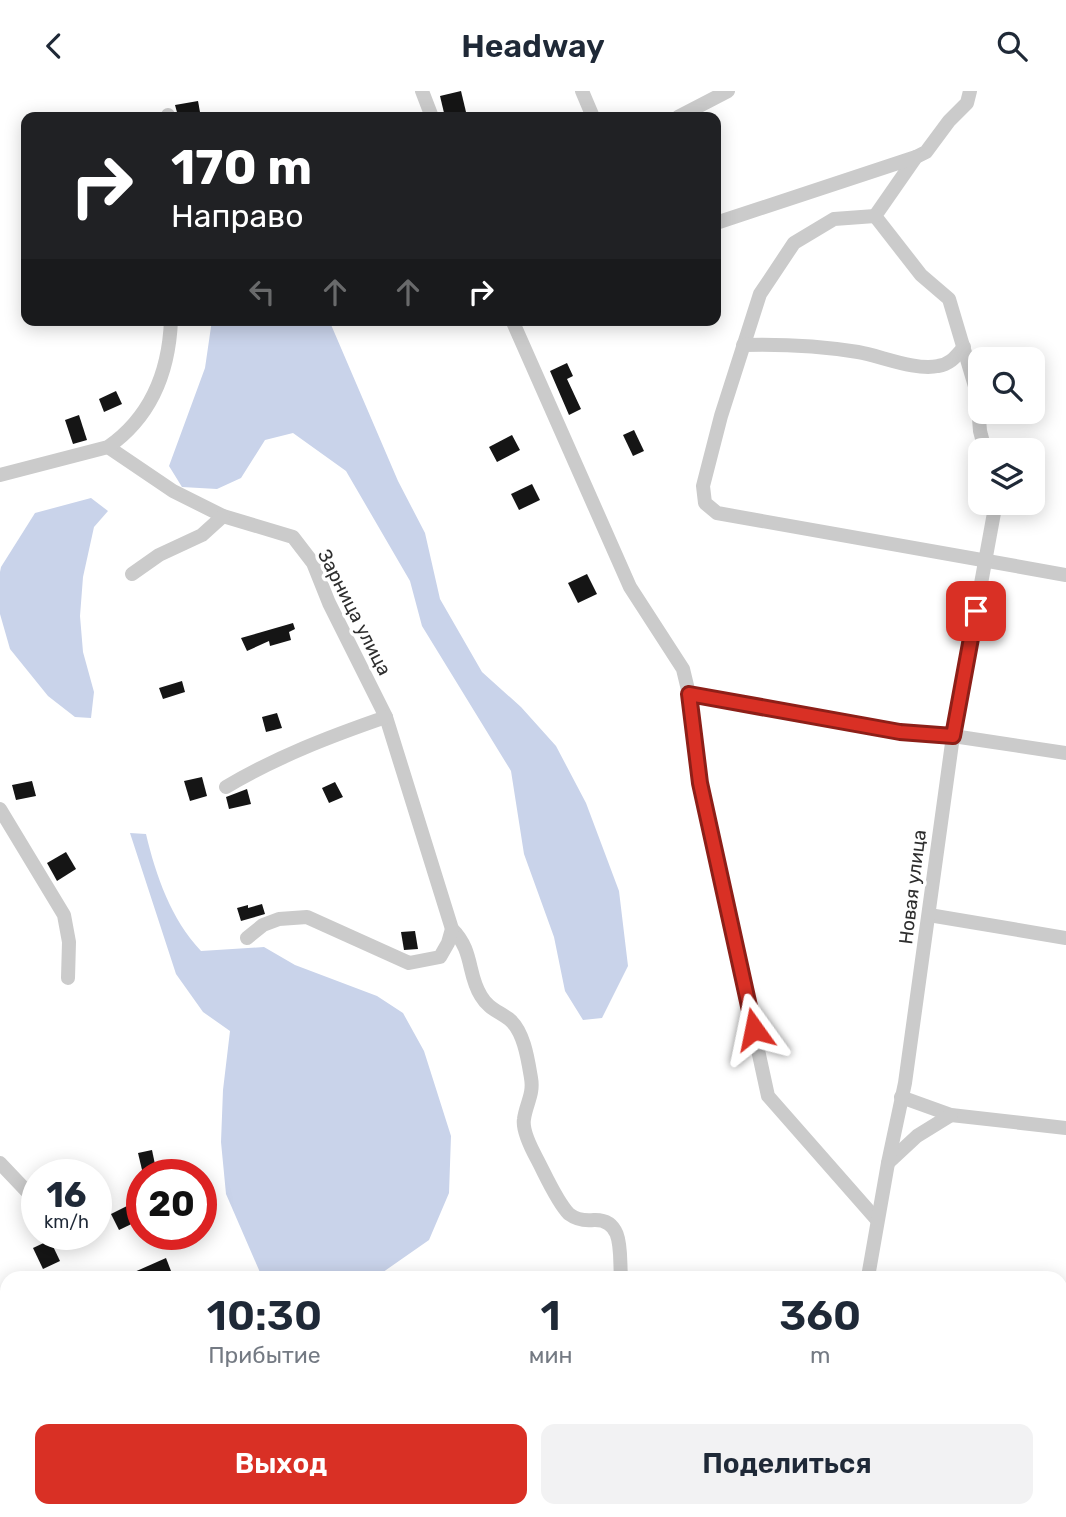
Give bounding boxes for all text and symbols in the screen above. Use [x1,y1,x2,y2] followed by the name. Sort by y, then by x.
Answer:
[35,27,73,65] icon: back
[461,27,605,65] text: Headway
[993,27,1031,65] icon: search
[171,138,312,196] text: 170 m
[56,140,147,231] icon: right
[171,197,304,235] text: Направо
[243,273,281,311] icon: left
[316,273,354,311] icon: ahead
[389,273,427,311] icon: ahead
[462,273,500,311] icon: right
[968,347,1045,515] map controls
[968,347,1045,424] button: search
[968,438,1045,515] button: layers
[313,545,396,679] street label: Зарница улица
[946,581,1006,641] pin
[957,592,995,630] icon: arrive
[894,828,931,946] street label: Новая улица
[717,992,791,1066] position arrow
[126,1159,217,1250] speed limit sign: 20
[46,1174,87,1216] text: 16
[44,1211,89,1233] text: km/h
[207,1291,322,1341] text: 10:30
[541,1291,561,1341] text: 1
[779,1291,861,1341] text: 360
[208,1341,321,1369] text: Прибытие
[529,1341,572,1369] text: мин
[810,1341,830,1369] text: m
[35,1424,527,1504] button: Выход
[541,1424,1033,1504] button: Поделиться

